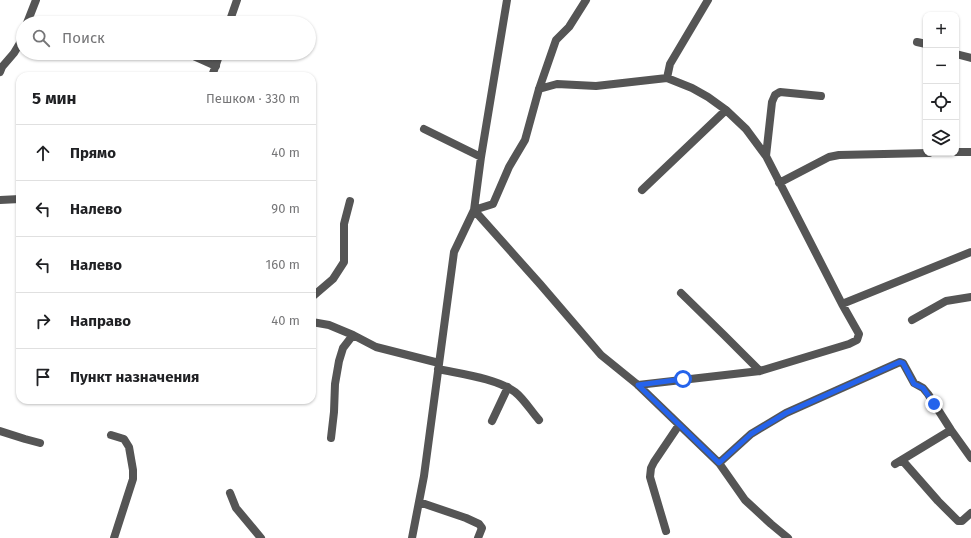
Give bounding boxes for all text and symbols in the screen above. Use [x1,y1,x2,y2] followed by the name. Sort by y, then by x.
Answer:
[923,12,959,156] map controls
[923,12,959,48] button: +
[16,16,316,60] search box
[30,27,52,49] icon: search
[62,29,105,47] text: Поиск
[923,48,959,84] button: −
[923,84,959,120] button: locate
[32,88,77,109] text: 5 мин
[206,91,300,106] text: Пешком · 330 m
[923,120,959,156] button: layers
[32,142,54,164] icon: ahead
[70,144,116,162] text: Прямо
[271,145,300,160] text: 40 m
[32,198,54,220] icon: left
[70,200,122,218] text: Налево
[271,201,300,216] text: 90 m
[32,254,54,276] icon: left
[70,256,122,274] text: Налево
[266,257,300,272] text: 160 m
[32,310,54,332] icon: right
[70,312,131,330] text: Направо
[271,313,300,328] text: 40 m
[32,366,54,388] icon: arrive
[70,368,199,386] text: Пункт назначения
[674,370,692,388] route start
[925,395,943,413] route end

